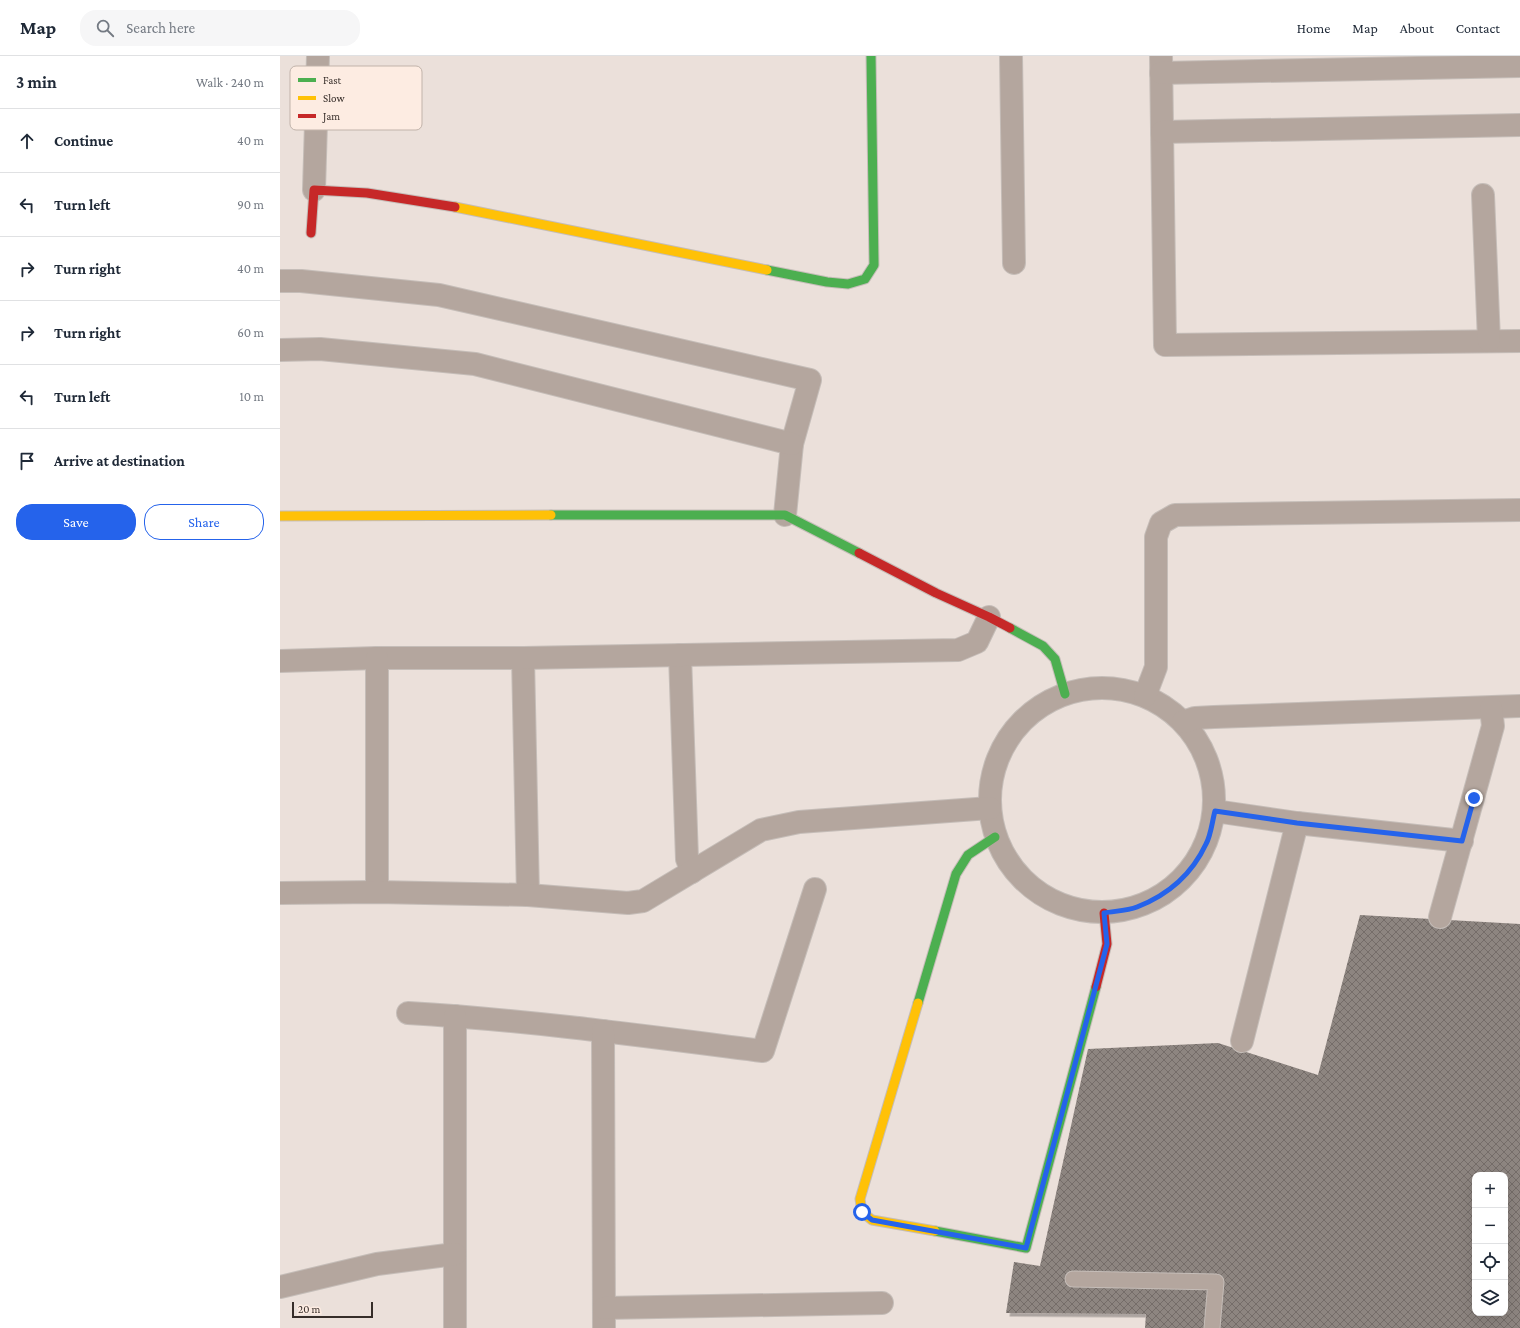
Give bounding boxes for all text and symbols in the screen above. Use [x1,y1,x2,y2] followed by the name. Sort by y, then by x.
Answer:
[80,10,360,46] search box
[20,17,56,38] text: Map
[94,17,116,39] icon: search
[126,20,195,36] text: Search here
[1297,20,1330,36] text: Home
[1352,20,1378,36] text: Map
[1400,20,1434,36] text: About
[1456,20,1500,36] text: Contact
[290,66,422,130] legend
[16,73,57,92] text: 3 min
[323,74,342,86] text: Fast
[196,75,264,90] text: Walk · 240 m
[323,92,345,104] text: Slow
[322,110,340,123] text: Jam
[16,130,38,152] icon: ahead
[54,133,113,149] text: Continue
[237,133,264,148] text: 40 m
[16,194,38,216] icon: left
[54,197,110,213] text: Turn left
[237,197,264,212] text: 90 m
[16,258,38,280] icon: right
[54,261,121,277] text: Turn right
[237,261,264,276] text: 40 m
[16,322,38,344] icon: right
[54,325,121,341] text: Turn right
[237,325,264,340] text: 60 m
[16,386,38,408] icon: left
[54,389,110,405] text: Turn left
[239,389,264,404] text: 10 m
[16,450,38,472] icon: arrive
[54,453,185,469] text: Arrive at destination
[16,504,136,540] button: Save
[144,504,264,540] button: Share
[1465,789,1483,807] route end
[1472,1172,1508,1316] map controls
[1472,1172,1508,1208] button: +
[853,1203,871,1221] route start
[1472,1208,1508,1244] button: −
[1472,1244,1508,1280] button: locate
[1472,1280,1508,1316] button: layers
[292,1300,373,1319] scale bar
[298,1303,320,1315] text: 20 m

